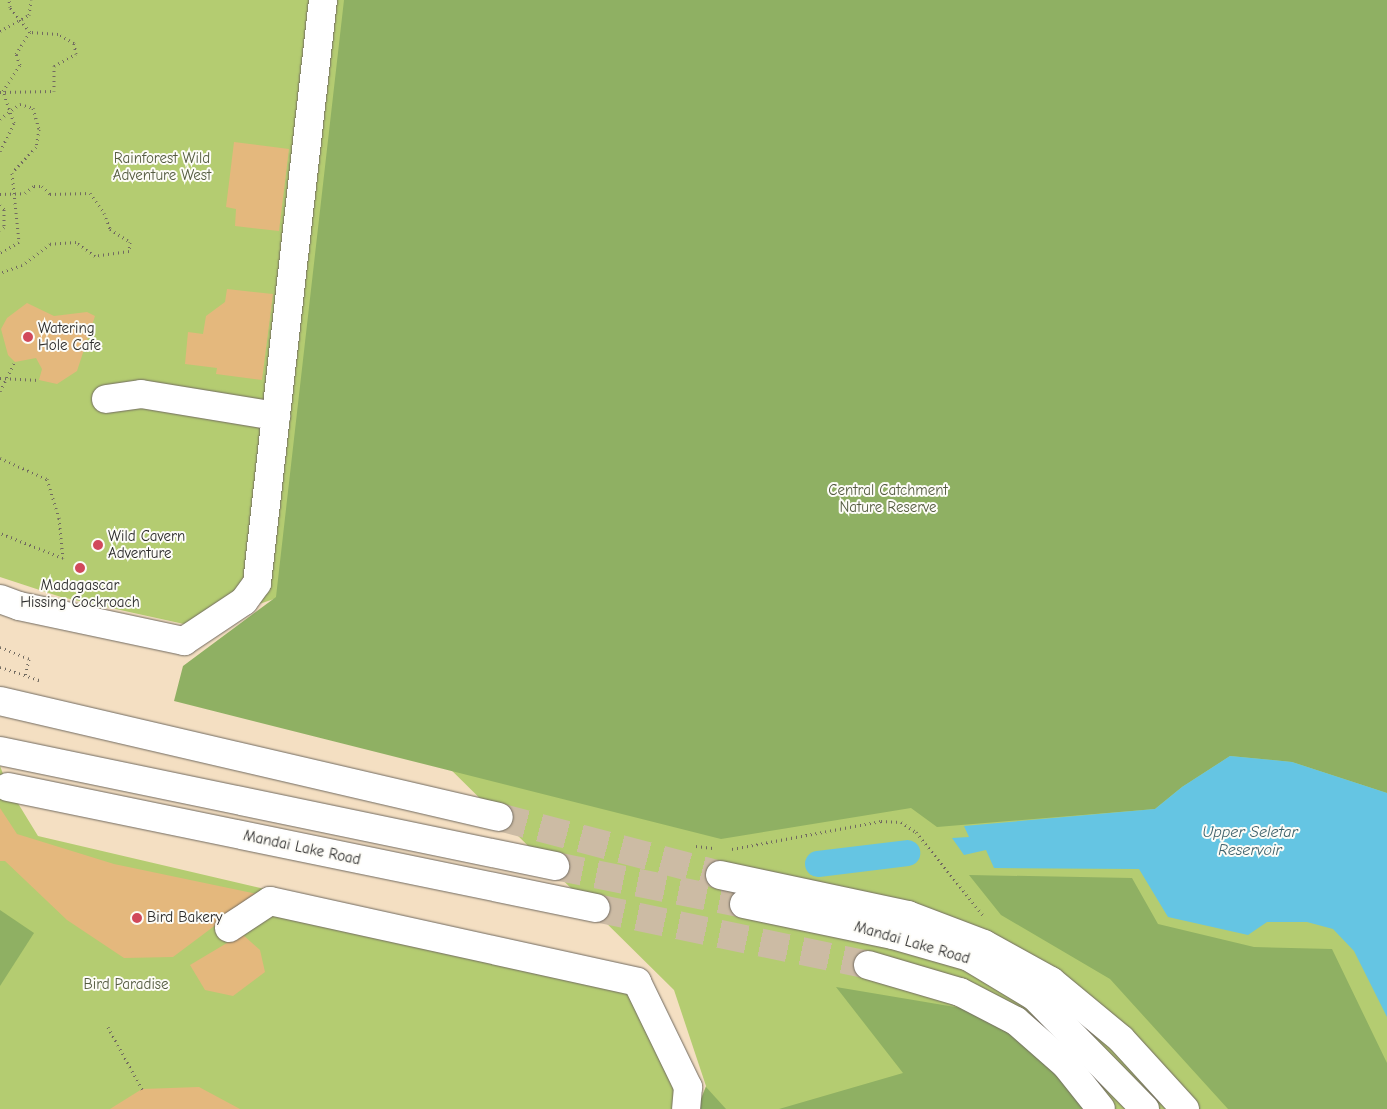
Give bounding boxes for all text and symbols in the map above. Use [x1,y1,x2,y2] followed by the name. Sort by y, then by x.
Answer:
[113,149,211,184] park label: Rainforest Wild Adventure West
[38,319,101,354] place label: Watering Hole Cafe
[22,331,34,343] marker: Watering Hole Cafe
[828,481,948,516] park label: Central Catchment Nature Reserve
[108,527,185,562] place label: Wild Cavern Adventure
[92,539,104,551] marker: Wild Cavern Adventure
[74,562,86,574] marker: Madagascar Hissing Cockroach
[20,576,140,611] place label: Madagascar Hissing Cockroach
[1202,822,1298,860] water label: Upper Seletar Reservoir
[242,827,362,869] street label: Mandai Lake Road
[147,909,222,927] place label: Bird Bakery
[131,912,143,924] marker: Bird Bakery
[852,918,972,968] street label: Mandai Lake Road
[83,976,169,994] park label: Bird Paradise

